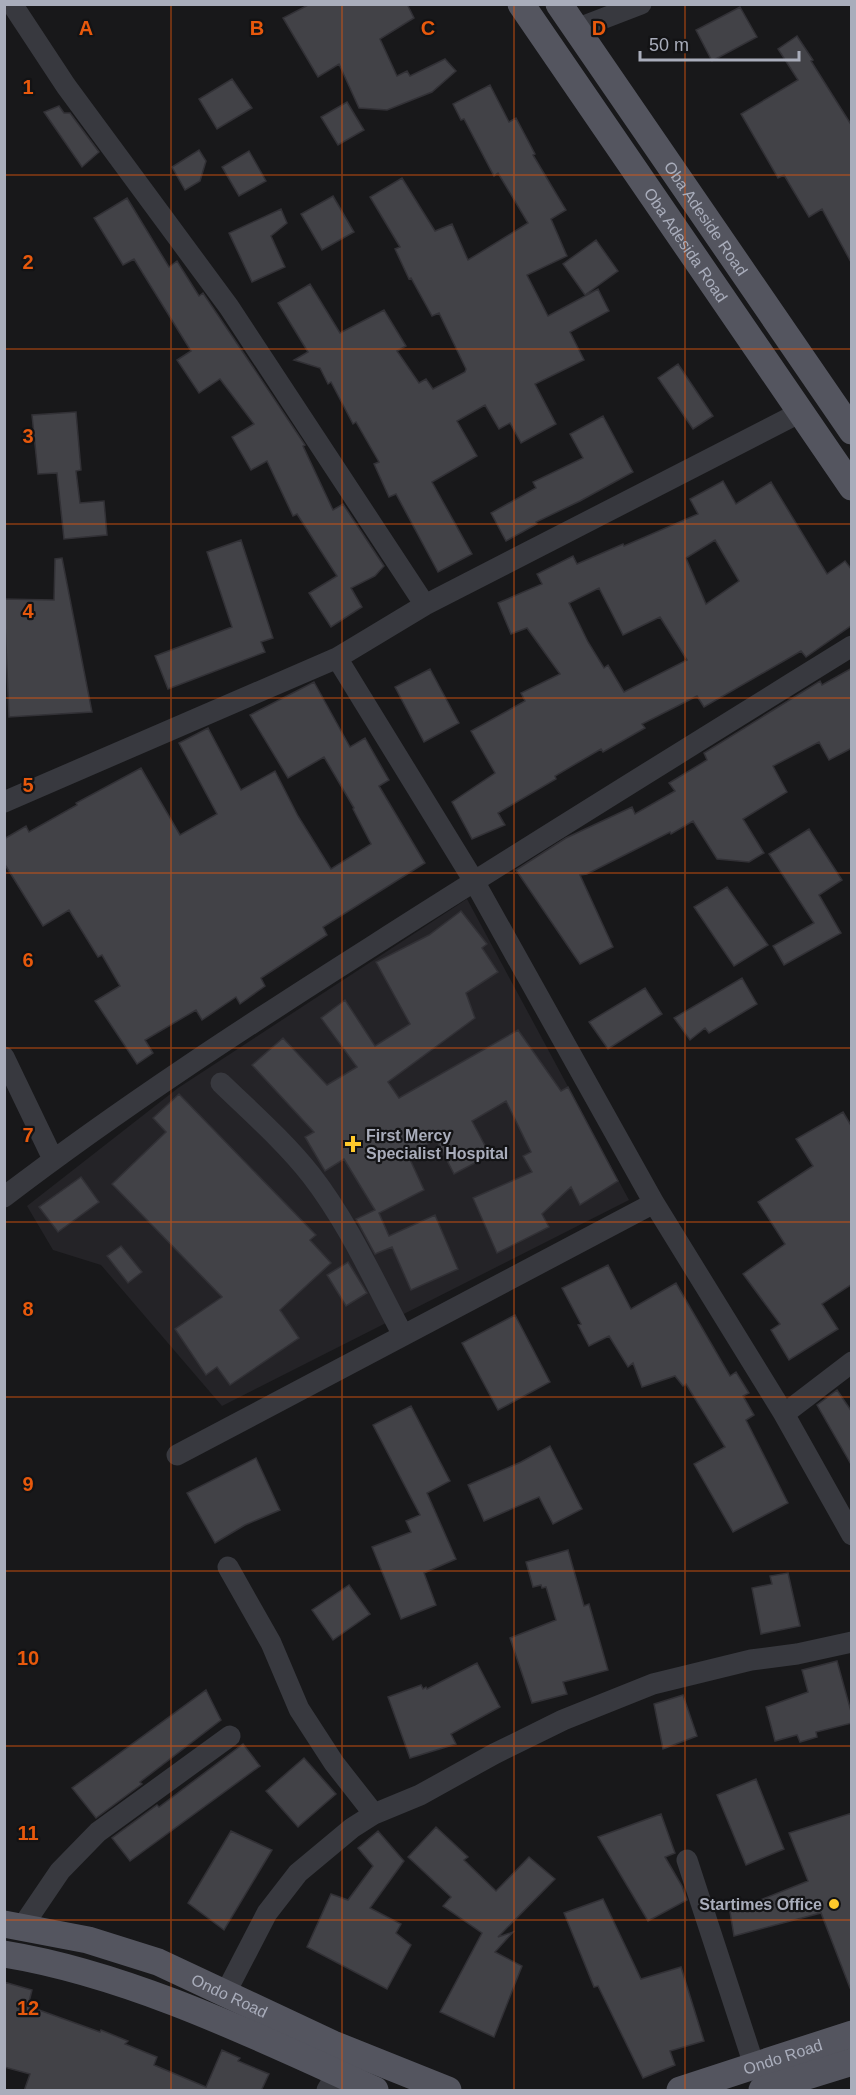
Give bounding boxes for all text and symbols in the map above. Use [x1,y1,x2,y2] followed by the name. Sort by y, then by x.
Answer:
[79,17,93,39] text: A
[250,17,264,39] text: B
[421,17,435,39] text: C
[592,17,606,39] text: D
[640,24,799,62] scale bar
[649,35,689,55] text: 50 m
[22,76,34,98] text: 1
[661,158,751,279] street label: Oba Adeside Road
[641,185,731,305] street label: Oba Adesida Road
[22,251,34,273] text: 2
[22,425,34,447] text: 3
[22,600,34,622] text: 4
[22,774,34,796] text: 5
[22,949,34,971] text: 6
[22,1124,34,1146] text: 7
[366,1127,508,1162] place label: First Mercy Specialist Hospital
[344,1135,362,1153] marker: First Mercy Specialist Hospital
[22,1298,34,1320] text: 8
[22,1473,34,1495] text: 9
[17,1647,39,1669] text: 10
[17,1822,39,1844] text: 11
[699,1896,822,1913] place label: Startimes Office
[827,1897,841,1911] marker: Startimes Office
[189,1971,270,2021] street label: Ondo Road
[17,1997,39,2019] text: 12
[741,2036,824,2078] street label: Ondo Road

